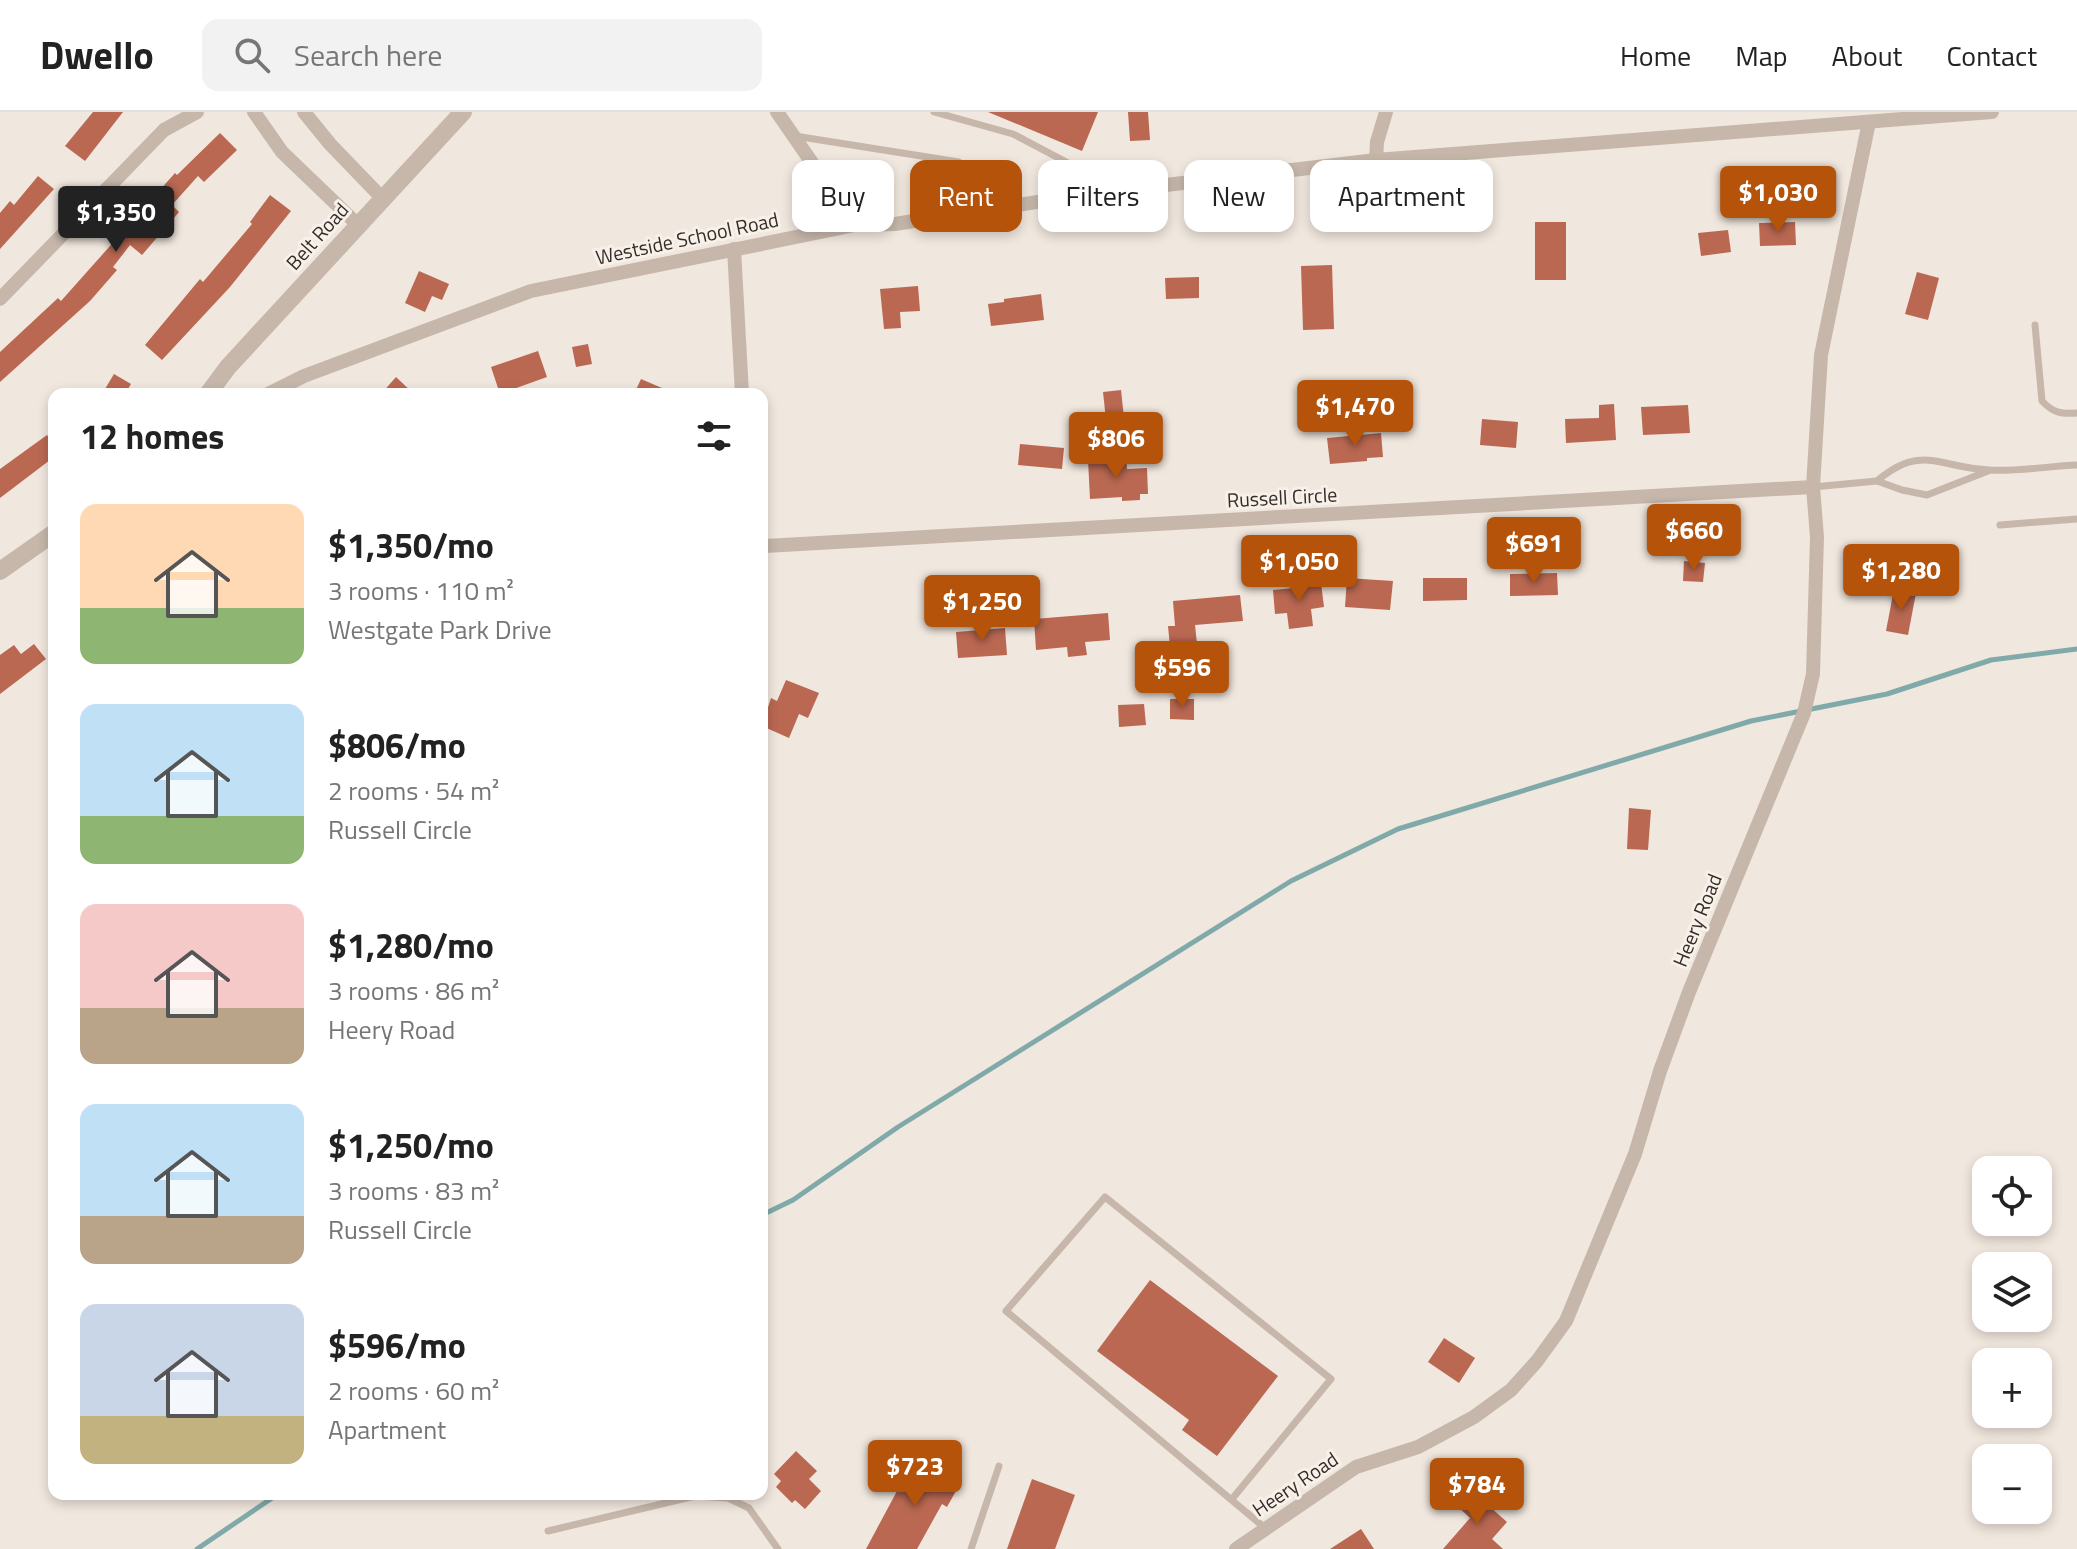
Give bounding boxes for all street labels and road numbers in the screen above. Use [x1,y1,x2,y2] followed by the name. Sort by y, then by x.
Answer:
[278,195,356,277] street label: Belt Road
[593,203,781,273] street label: Westside School Road
[1226,479,1338,515] street label: Russell Circle
[1664,869,1730,971] street label: Heery Road
[1246,1444,1344,1524] street label: Heery Road

